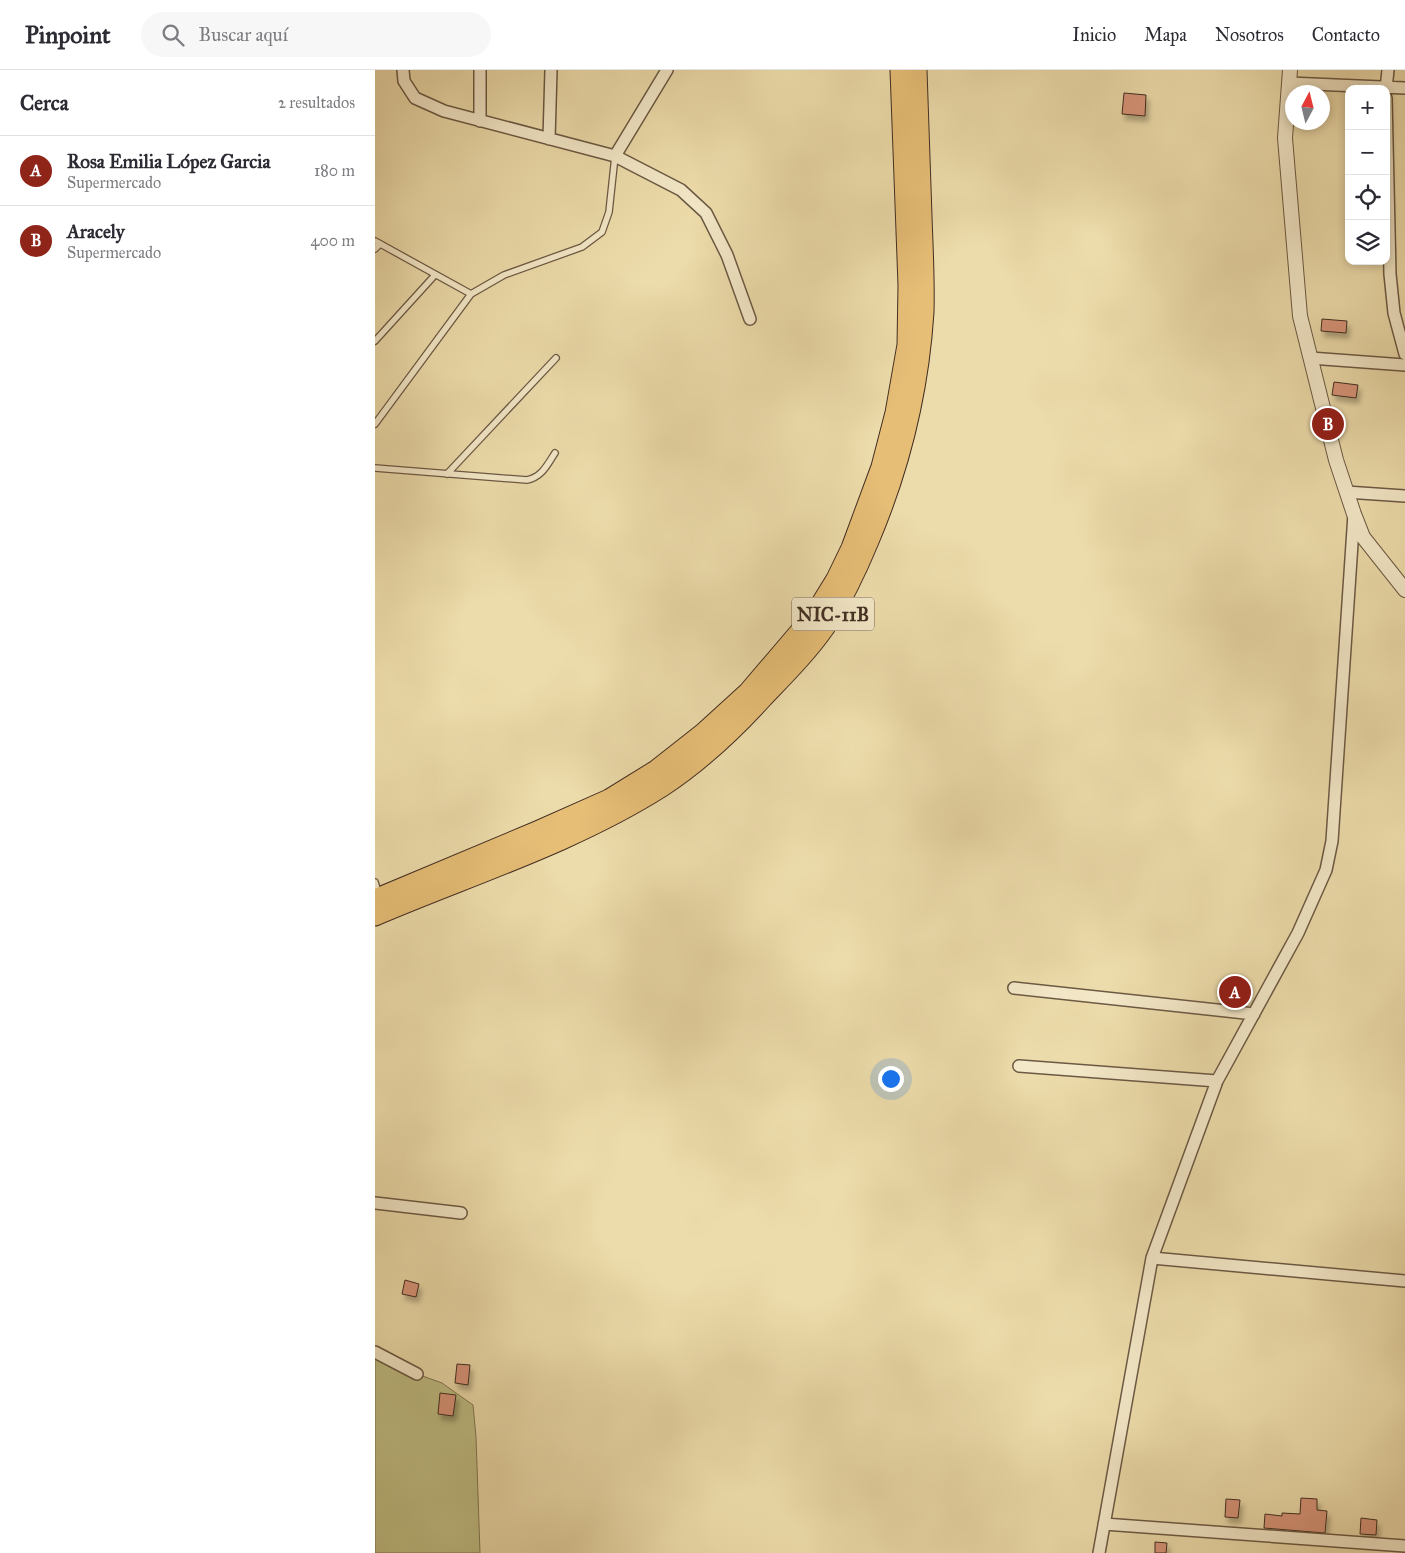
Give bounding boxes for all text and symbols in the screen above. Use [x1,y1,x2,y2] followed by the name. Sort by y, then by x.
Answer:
[141,12,491,57] search box
[25,20,111,50] text: Pinpoint
[159,21,187,49] icon: search
[199,23,288,46] text: Buscar aquí
[1072,24,1116,46] text: Inicio
[1144,24,1187,46] text: Mapa
[1215,24,1284,46] text: Nosotros
[1312,24,1380,46] text: Contacto
[1285,85,1330,130] north arrow
[1345,85,1390,265] map controls
[1345,85,1390,130] button: +
[20,90,69,116] text: Cerca
[278,93,355,112] text: 2 resultados
[1345,130,1390,175] button: −
[67,150,271,173] text: Rosa Emilia López Garcia
[31,161,41,180] text: A
[314,161,355,180] text: 180 m
[67,173,161,192] text: Supermercado
[1345,175,1390,220] button: locate
[67,220,125,243] text: Aracely
[1345,220,1390,265] button: layers
[31,231,41,250] text: B
[311,231,355,250] text: 400 m
[67,243,161,262] text: Supermercado
[1312,405,1344,443] pin: B
[792,598,874,630] road number: NIC-11B
[1219,973,1251,1011] pin: A
[878,1066,904,1092] your location

